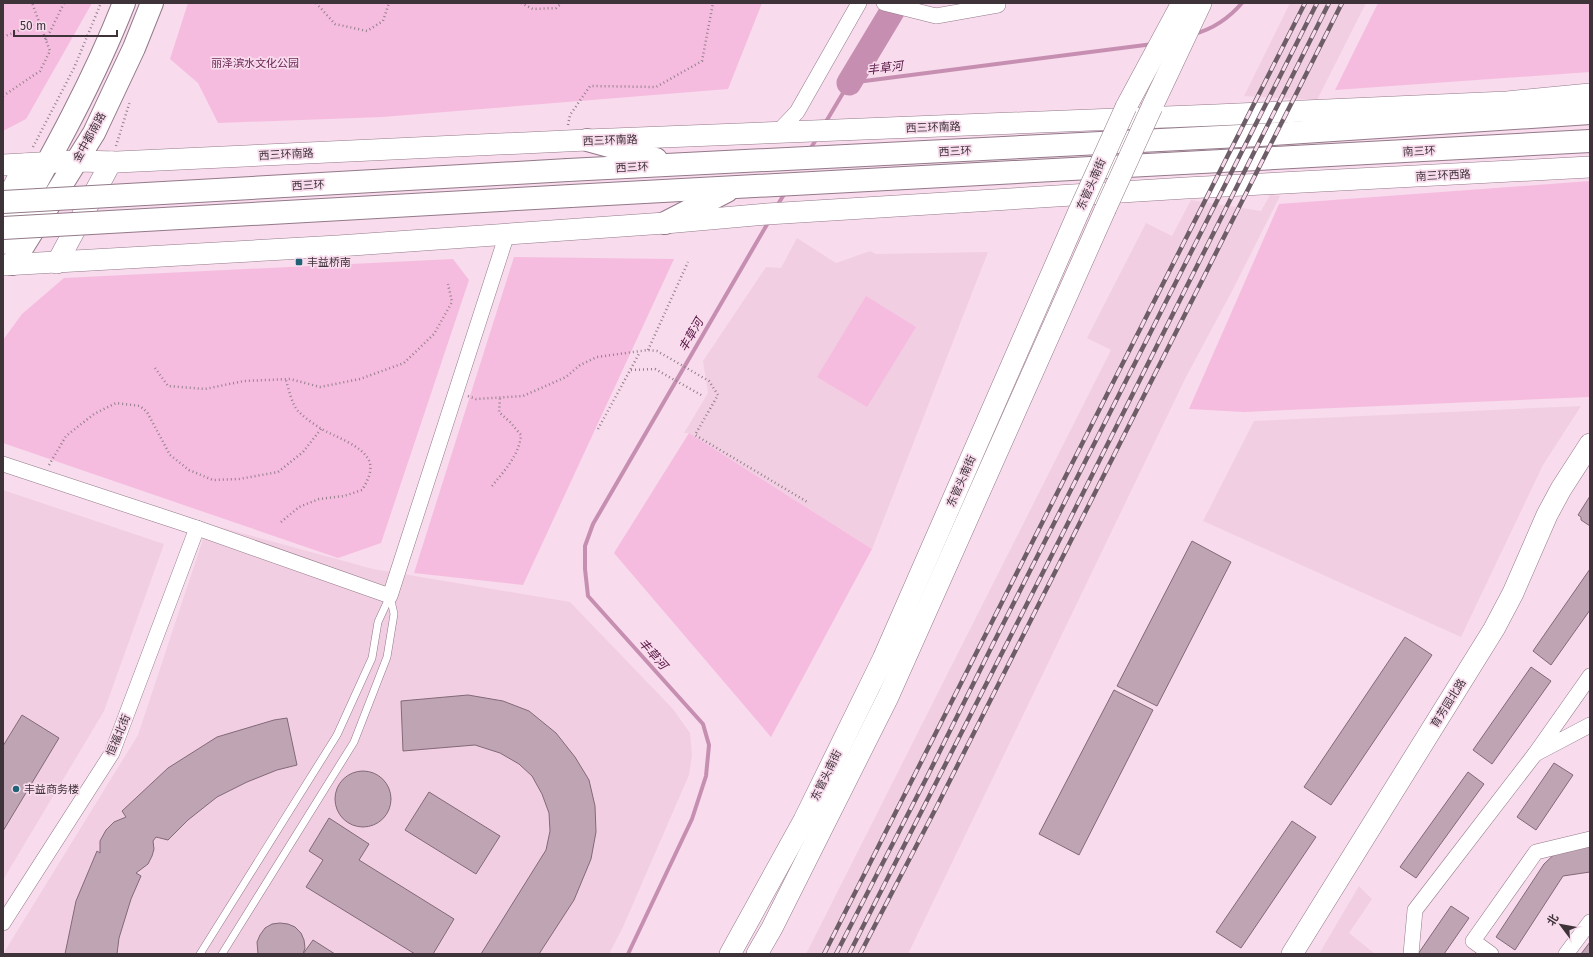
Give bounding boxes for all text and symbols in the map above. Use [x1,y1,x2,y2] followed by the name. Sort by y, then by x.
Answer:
[14,12,117,38] scale bar
[20,19,46,33] text: 50 m
[211,57,299,70] park label: 丽泽滨水文化公园
[866,59,906,77] water label: 丰草河
[70,110,108,164] street label: 金中都南路
[905,120,961,135] street label: 西三环南路
[582,133,638,148] street label: 西三环南路
[938,144,972,159] street label: 西三环
[1402,144,1436,159] street label: 南三环
[258,147,314,162] street label: 西三环南路
[1074,156,1109,212] street label: 东管头南街
[615,160,649,175] street label: 西三环
[1415,168,1471,183] street label: 南三环西路
[291,178,325,193] street label: 西三环
[307,256,351,269] place label: 丰益桥南
[294,257,304,267] marker: 丰益桥南
[676,314,707,354] water label: 丰草河
[944,453,979,509] street label: 东管头南街
[636,636,672,674] water label: 丰草河
[1428,676,1469,730] street label: 育芳园北路
[104,712,133,758] street label: 恒福北街
[809,748,844,803] street label: 东管头南街
[24,783,79,796] place label: 丰益商务楼
[11,784,21,794] marker: 丰益商务楼
[1541,905,1581,945] north arrow
[1545,912,1561,928] text: 北

